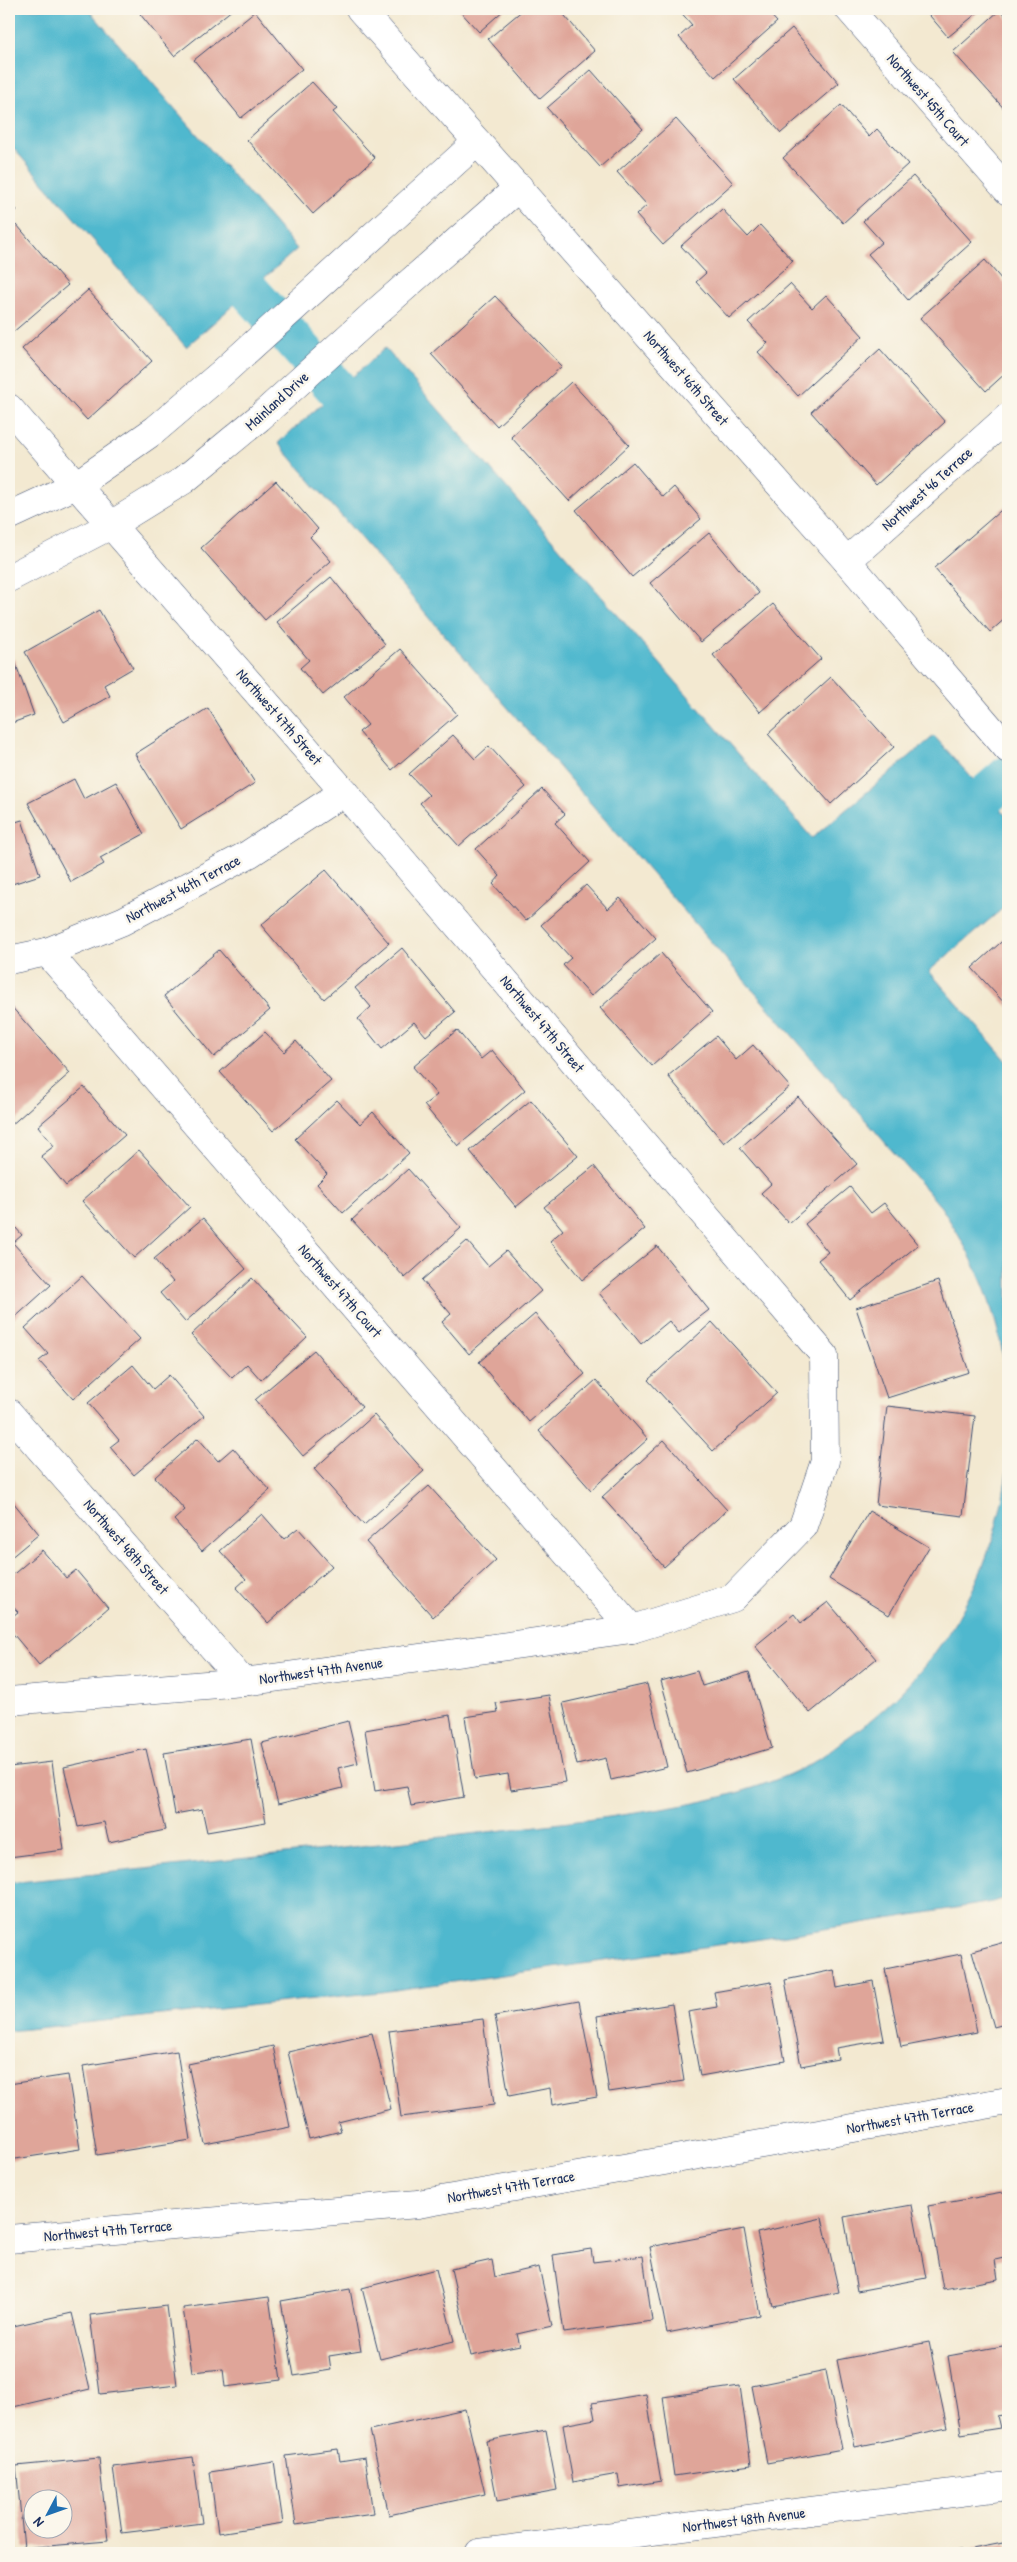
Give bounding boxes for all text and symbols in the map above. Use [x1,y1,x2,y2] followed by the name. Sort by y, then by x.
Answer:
[882,49,975,151] street label: Northwest 45th Court
[639,325,734,430] street label: Northwest 46th Street
[240,366,313,435] street label: Mainland Drive
[877,442,977,535] street label: Northwest 46 Terrace
[232,664,328,770] street label: Northwest 47th Street
[122,849,244,928] street label: Northwest 46th Terrace
[495,970,590,1078] street label: Northwest 47th Street
[294,1239,387,1343] street label: Northwest 47th Court
[79,1494,174,1600] street label: Northwest 48th Street
[258,1651,384,1690] street label: Northwest 47th Avenue
[845,2096,975,2139] street label: Northwest 47th Terrace
[446,2165,576,2208] street label: Northwest 47th Terrace
[43,2214,173,2247] street label: Northwest 47th Terrace
[22,2490,72,2540] north arrow
[681,2502,807,2537] street label: Northwest 48th Avenue
[28,2513,47,2532] text: N

